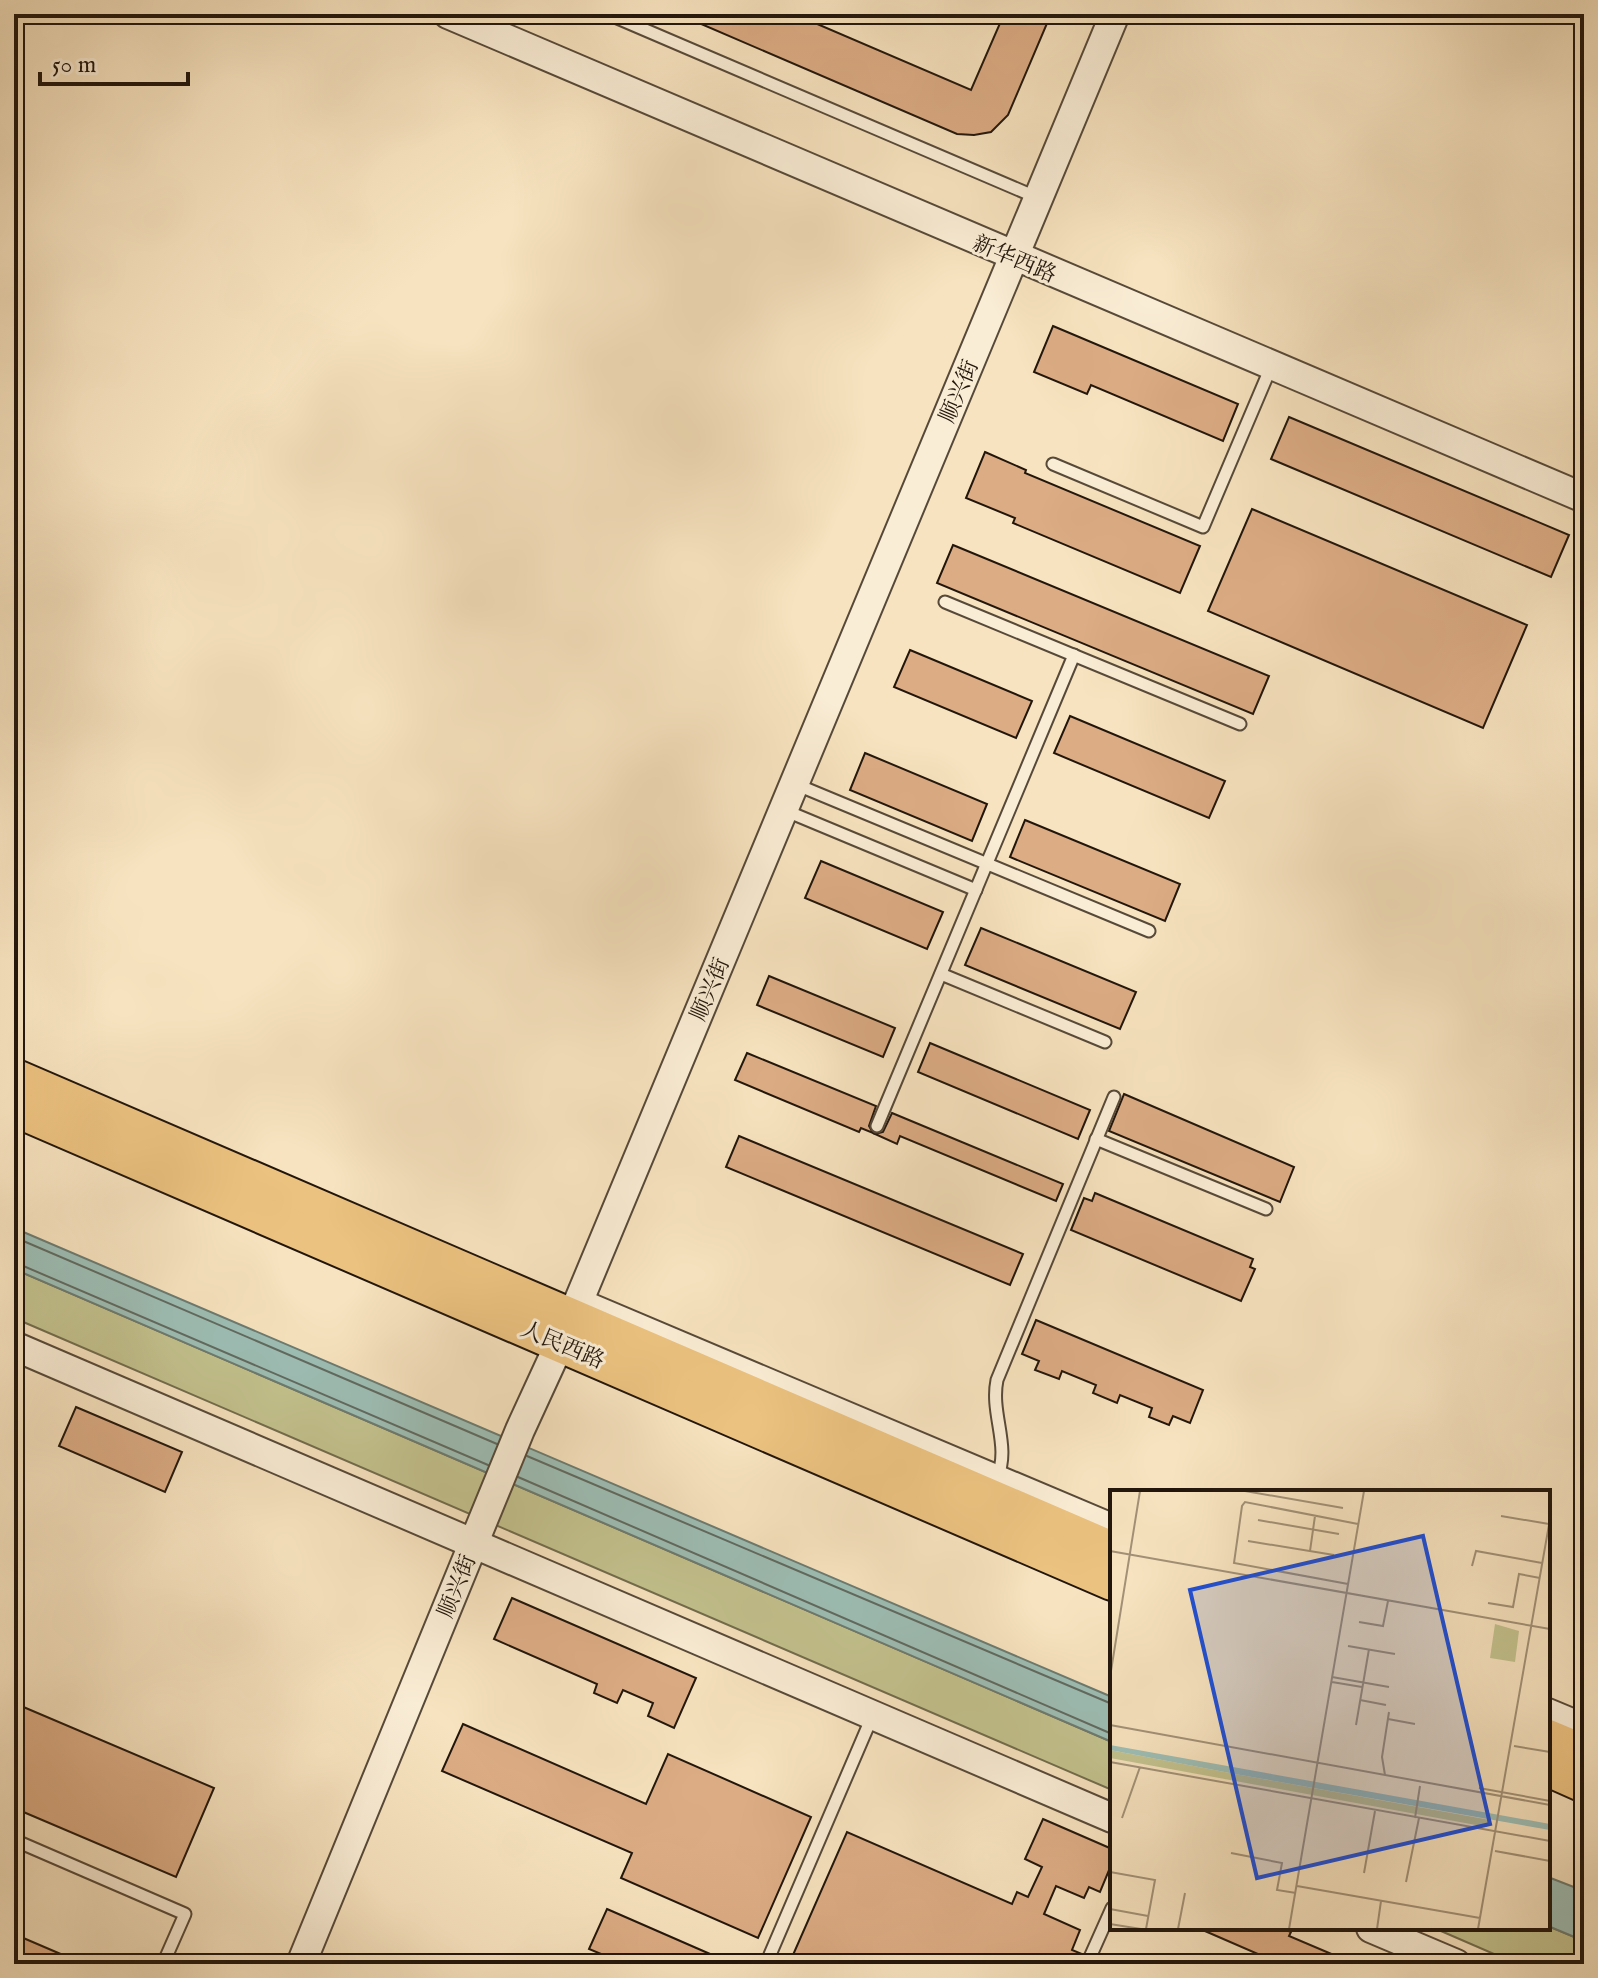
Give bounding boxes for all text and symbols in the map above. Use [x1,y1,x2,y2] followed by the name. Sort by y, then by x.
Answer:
[40,36,188,86] scale bar
[52,50,96,81] text: 50 m
[968,230,1060,290] street label: 新华西路
[934,356,986,428] street label: 顺兴街
[685,954,737,1026] street label: 顺兴街
[516,1316,608,1376] street label: 人民西路
[1110,1490,1550,1930] inset map
[433,1551,483,1623] street label: 顺兴街

